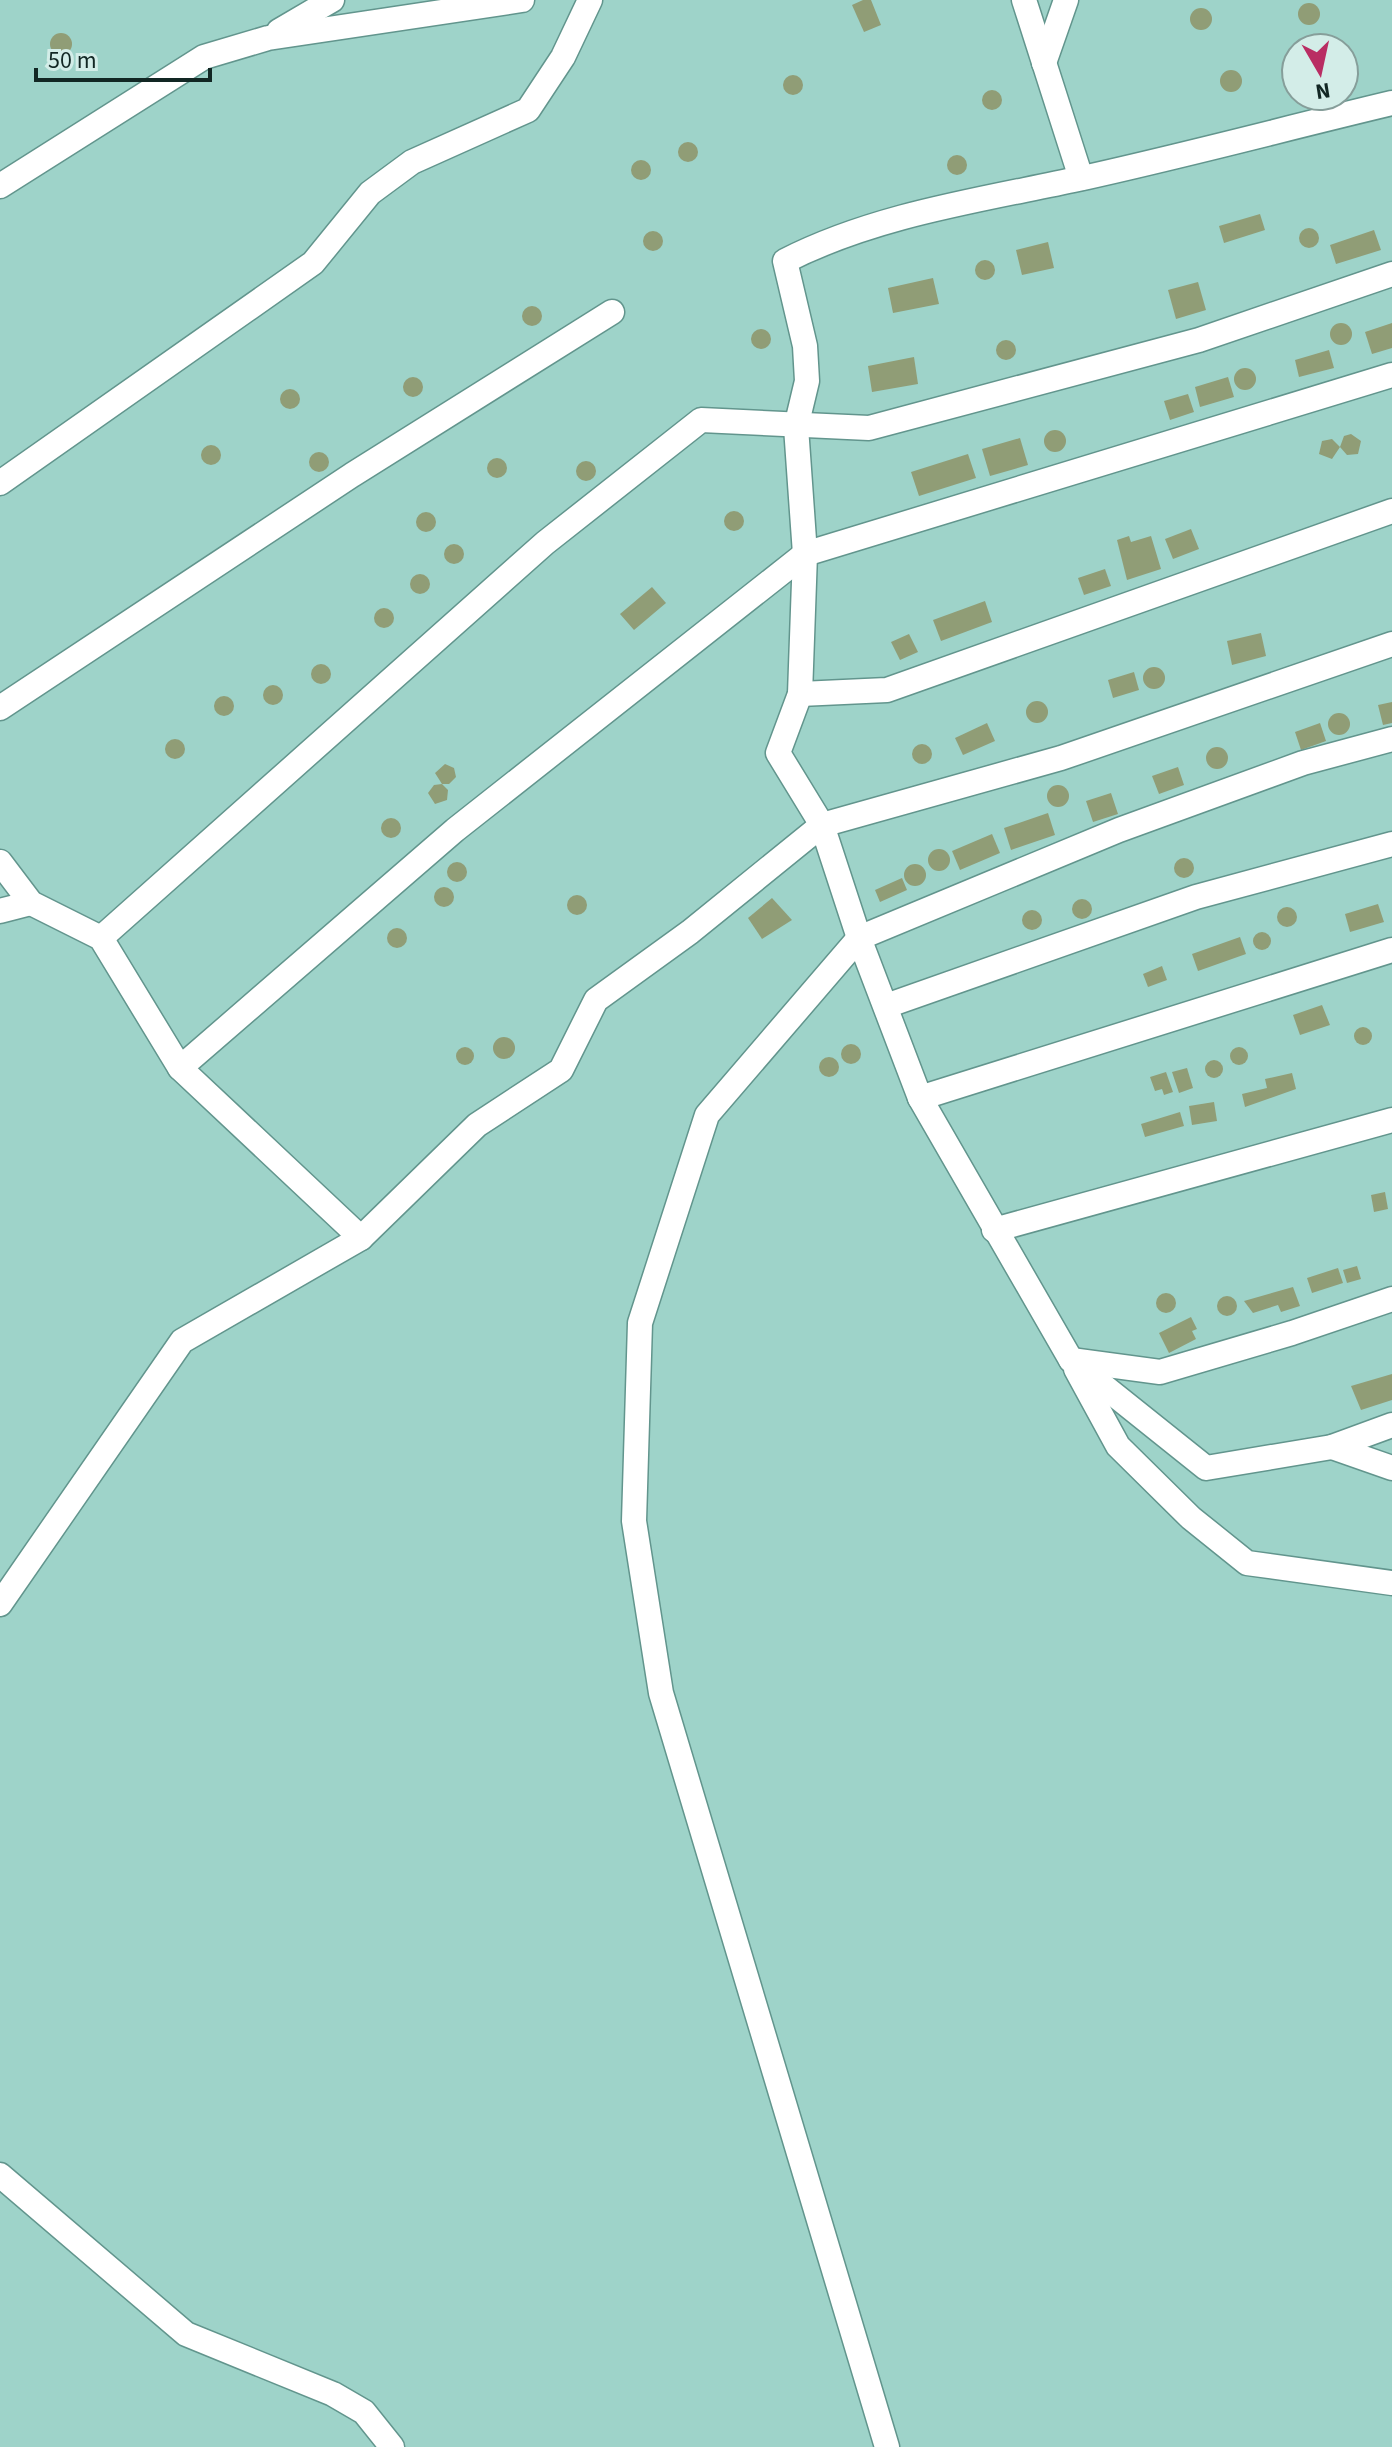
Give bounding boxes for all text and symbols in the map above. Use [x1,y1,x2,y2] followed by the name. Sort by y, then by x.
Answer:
[36,32,210,82] scale bar
[1280,32,1360,112] north arrow
[48,43,97,78] text: 50 m
[1313,74,1333,108] text: N

